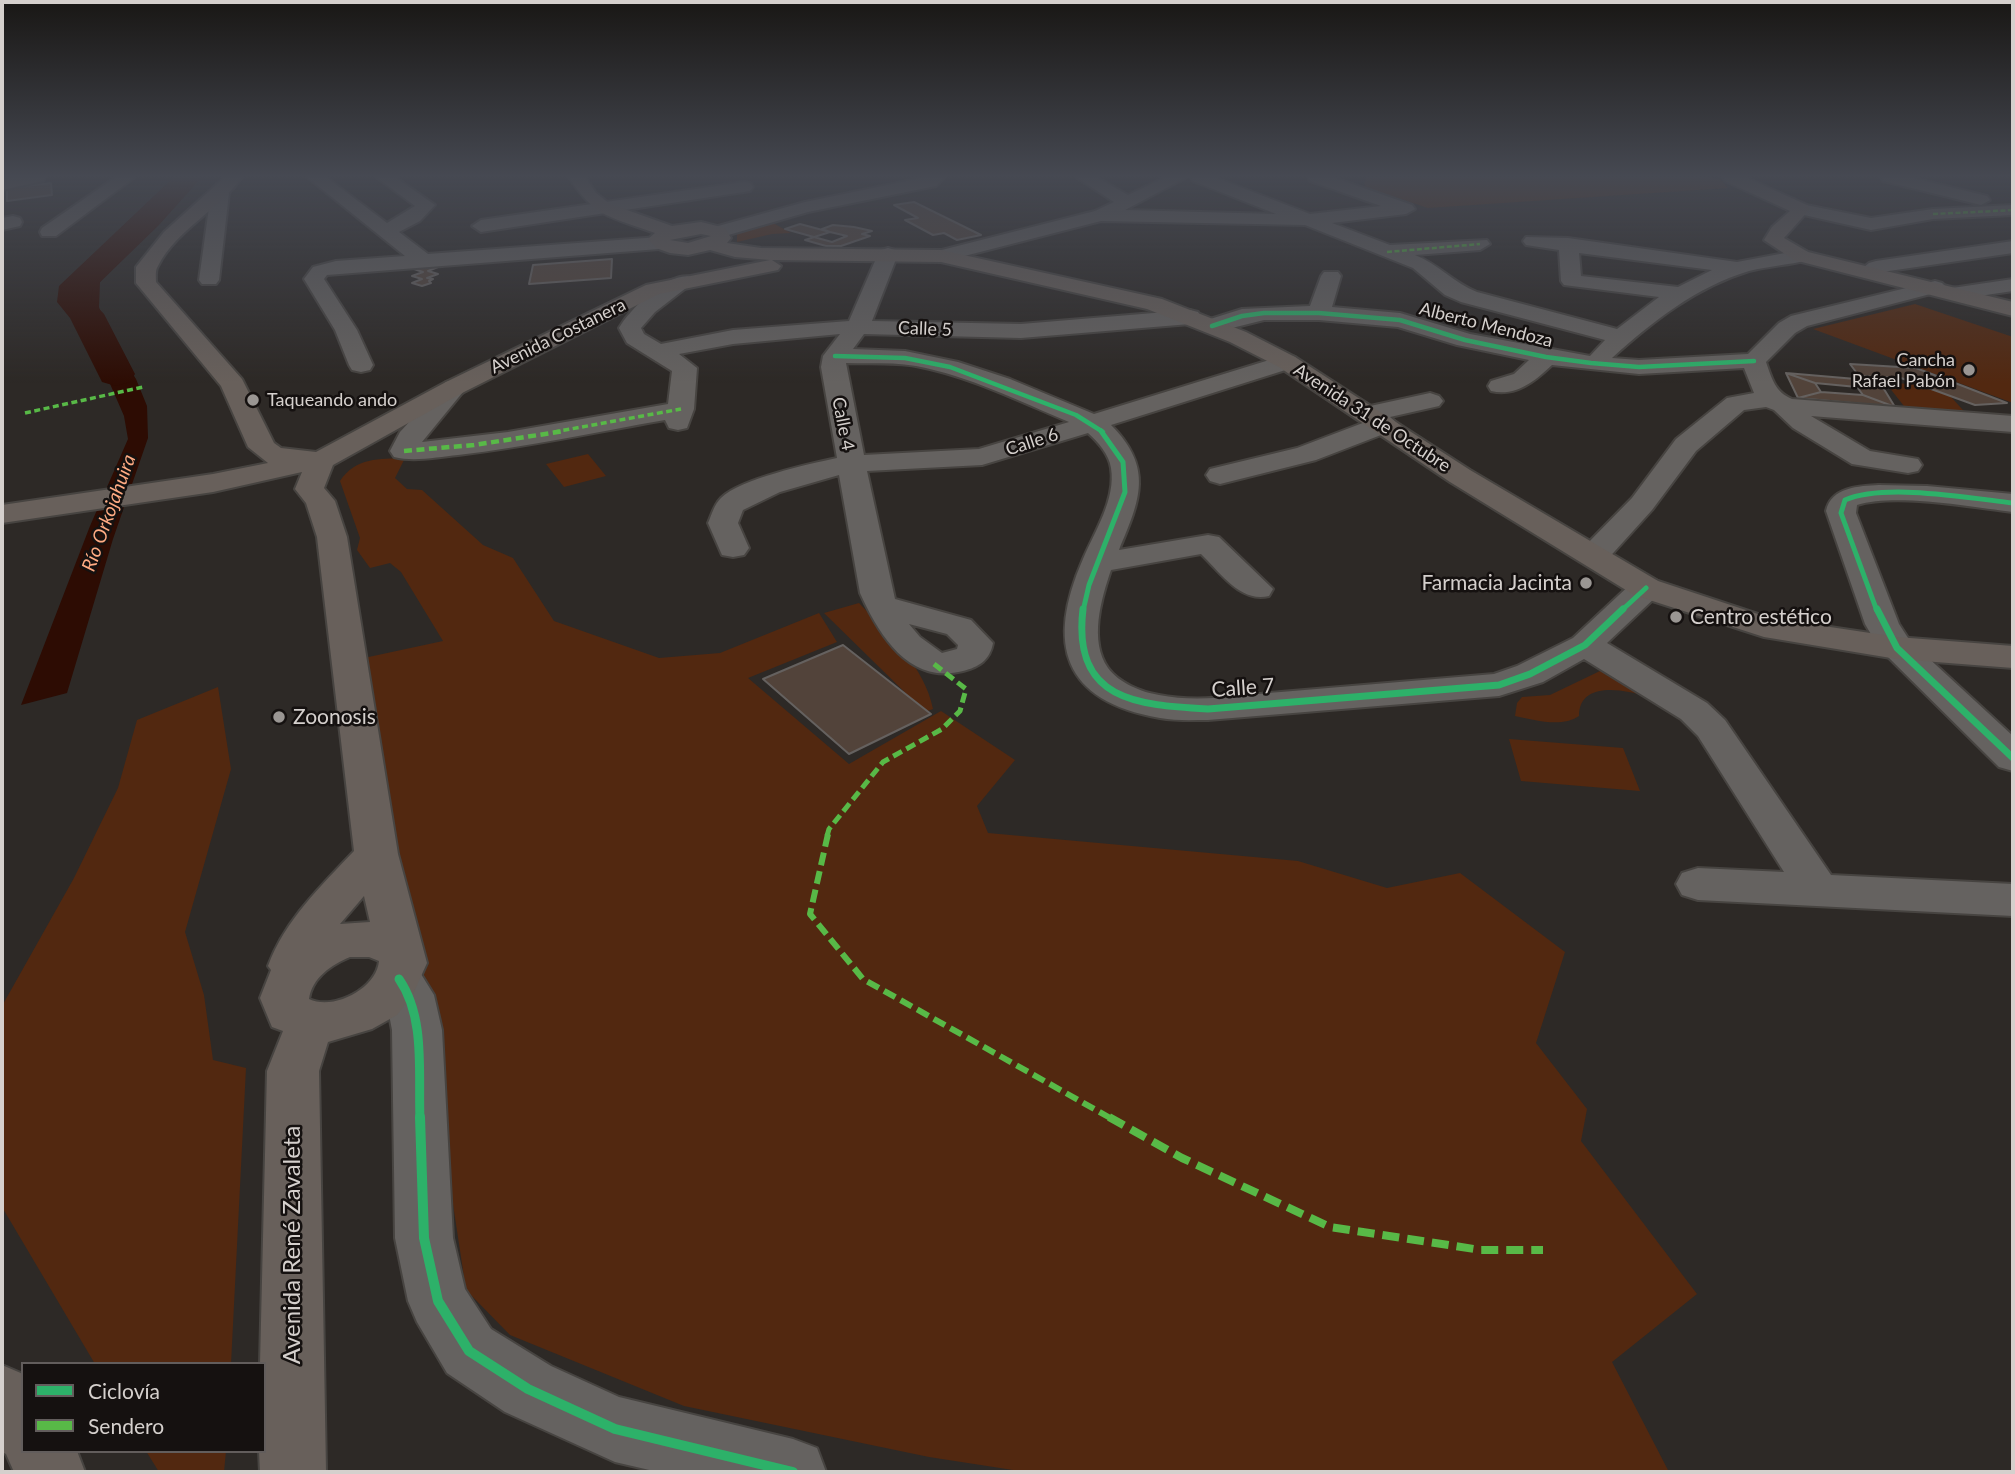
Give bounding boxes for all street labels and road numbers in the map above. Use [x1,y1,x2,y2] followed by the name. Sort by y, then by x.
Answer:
[487,294,629,378] street label: Avenida Costanera
[1417,298,1555,352] street label: Alberto Mendoza
[898,317,952,341] street label: Calle 5
[1289,359,1455,477] street label: Avenida 31 de Octubre
[827,395,859,453] street label: Calle 4
[1003,423,1061,461] street label: Calle 6
[1211,673,1275,703] street label: Calle 7
[278,1126,306,1364] street label: Avenida René Zavaleta

